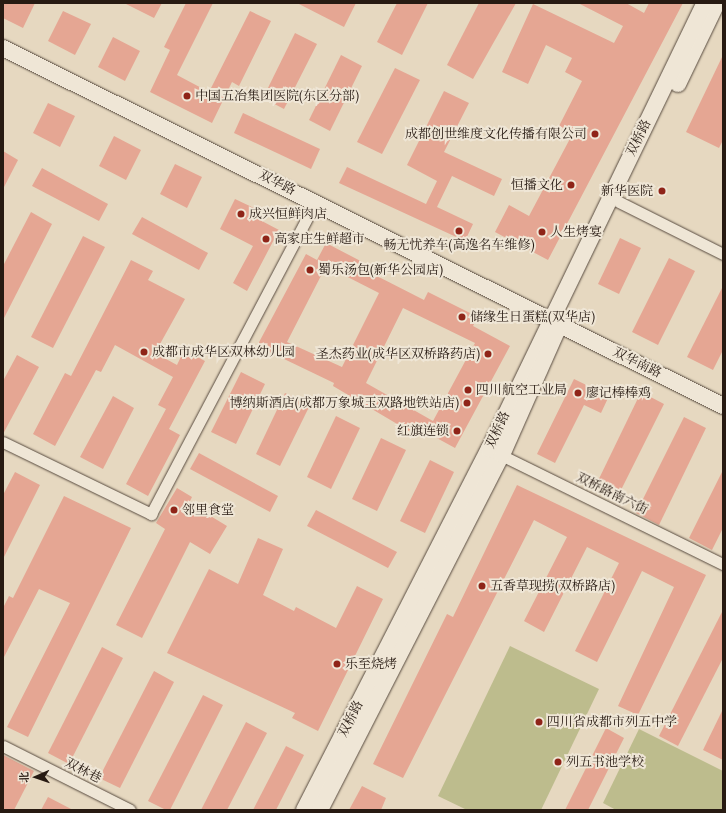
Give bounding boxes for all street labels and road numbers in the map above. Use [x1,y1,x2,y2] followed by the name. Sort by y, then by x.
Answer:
[623,117,655,159] street label: 双桥路
[256,167,298,199] street label: 双华路
[610,345,664,381] street label: 双华南路
[483,409,513,451] street label: 双桥路
[574,470,650,518] street label: 双桥路南六街
[335,698,367,740] street label: 双桥路
[62,755,104,787] street label: 双林巷

